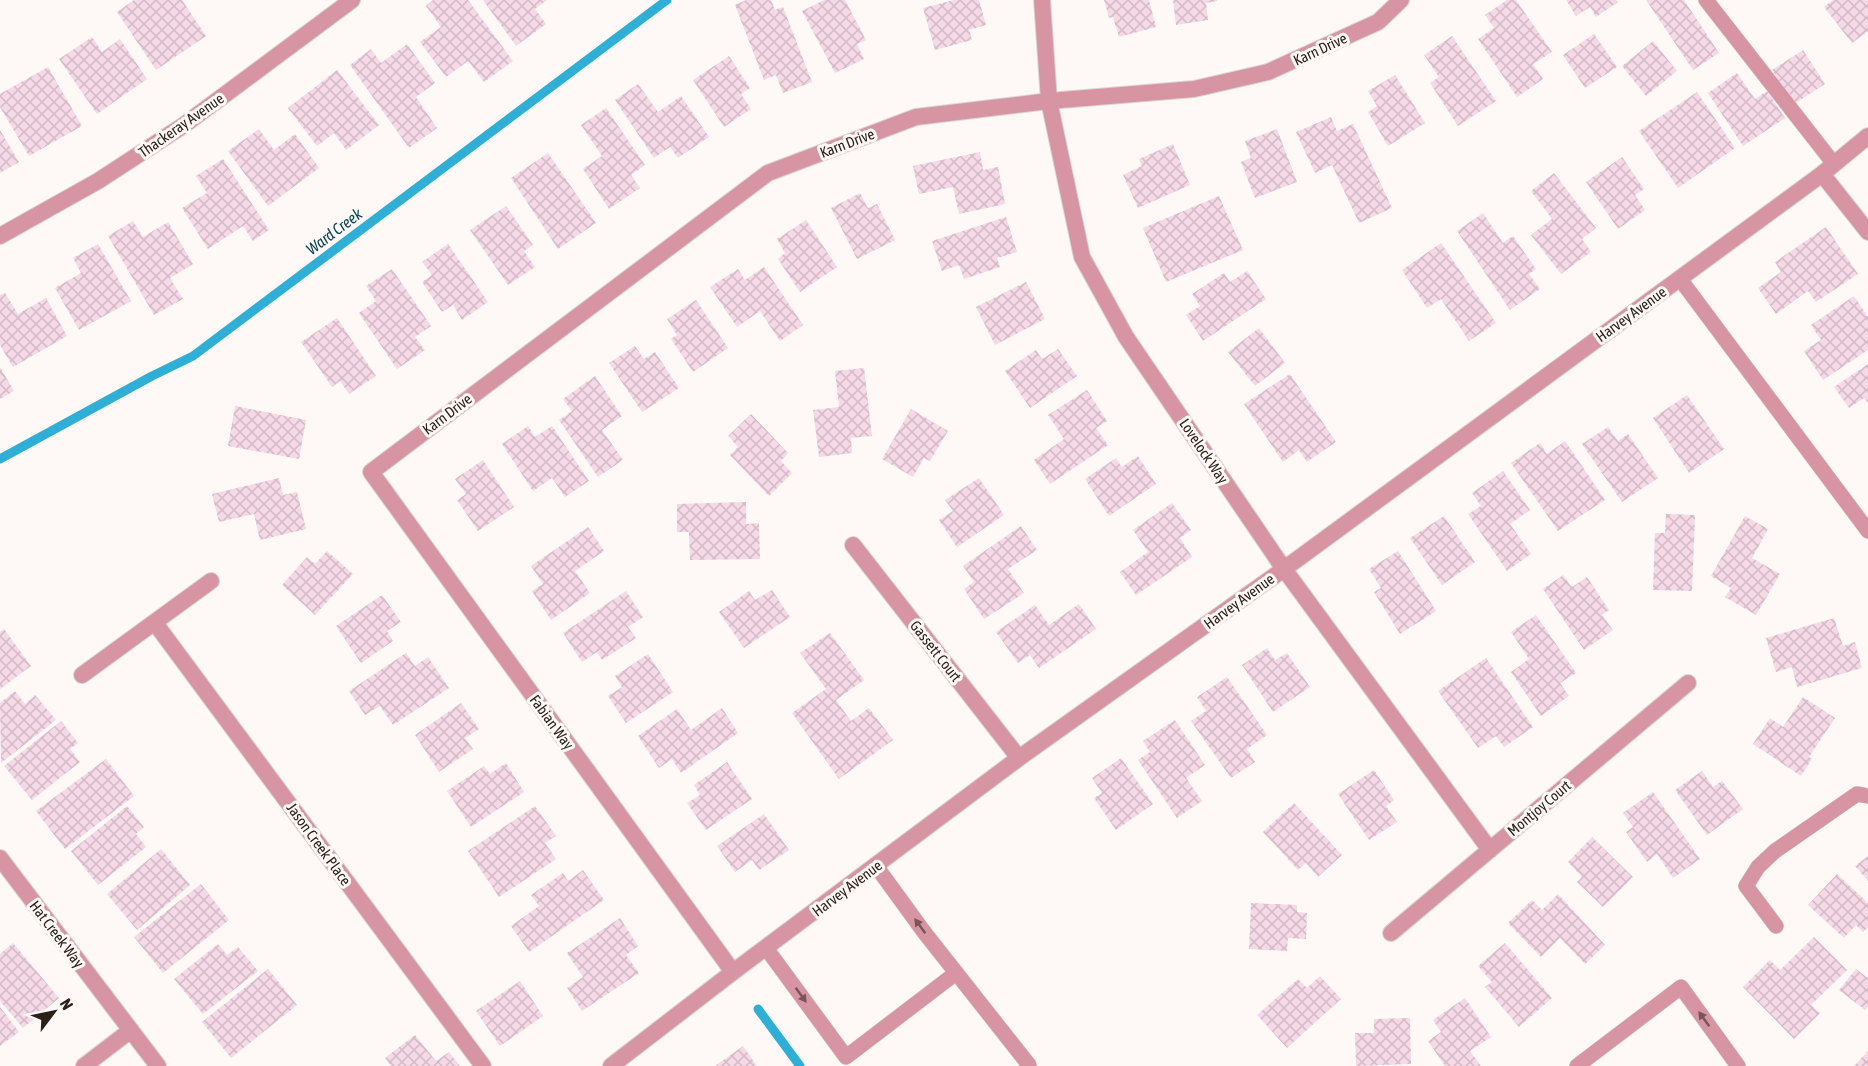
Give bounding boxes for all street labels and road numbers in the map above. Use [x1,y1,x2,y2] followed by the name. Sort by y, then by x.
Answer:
[1291,29,1350,69] street label: Karn Drive
[135,89,227,161] street label: Thackeray Avenue
[817,125,877,161] street label: Karn Drive
[1593,283,1670,345] street label: Harvey Avenue
[419,390,475,438] street label: Karn Drive
[1176,415,1232,487] street label: Lovelock Way
[1201,570,1278,632] street label: Harvey Avenue
[907,617,965,685] street label: Gassett Court
[527,691,577,753] street label: Fabian Way
[1504,777,1574,839] street label: Montjoy Court
[283,800,355,889] street label: Jason Creek Place
[809,856,885,920] street label: Harvey Avenue
[26,897,88,971] street label: Hat Creek Way

